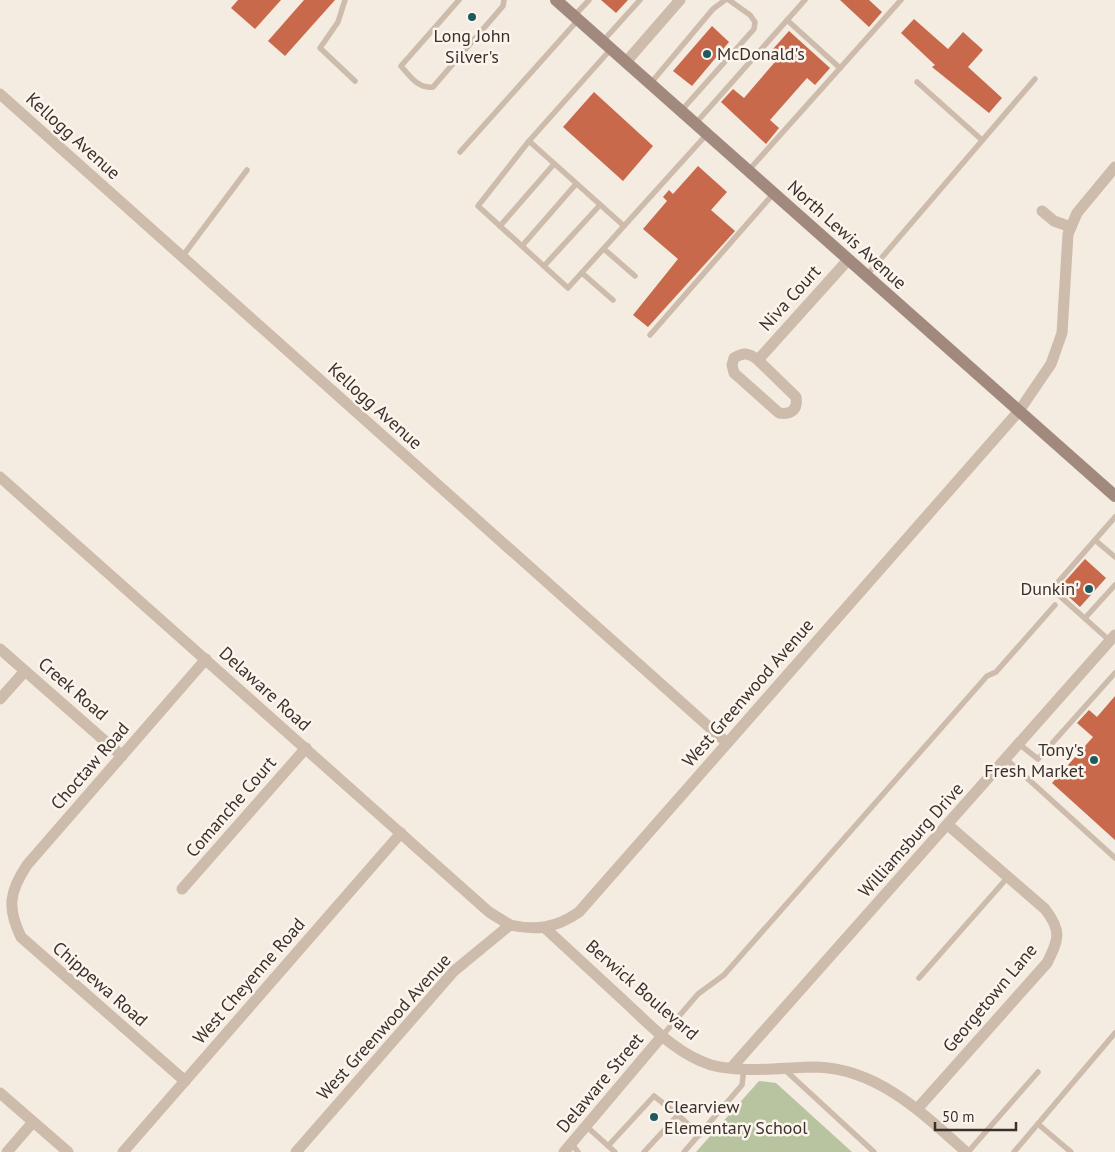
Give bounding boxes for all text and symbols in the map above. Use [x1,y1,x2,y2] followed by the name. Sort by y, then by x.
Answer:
[466,11,478,23] marker: Long John Silver's
[434,24,510,68] place label: Long John Silver's
[717,42,805,65] place label: McDonald's
[701,48,713,60] marker: McDonald's
[21,87,125,184] street label: Kellogg Avenue
[783,175,912,294] street label: North Lewis Avenue
[754,260,825,335] street label: Niva Court
[323,357,427,454] street label: Kellogg Avenue
[1020,577,1079,600] place label: Dunkin'
[1083,583,1095,595] marker: Dunkin'
[677,614,818,772] street label: West Greenwood Avenue
[215,641,316,736] street label: Delaware Road
[34,652,113,725] street label: Creek Road
[45,717,134,814] street label: Choctaw Road
[984,738,1084,782] place label: Tony's Fresh Market
[180,751,281,862] street label: Comanche Court
[1088,754,1100,766] marker: Tony's Fresh Market
[853,778,968,902] street label: Williamsburg Drive
[188,913,310,1048] street label: West Cheyenne Road
[581,934,703,1045] street label: Berwick Boulevard
[48,936,153,1031] street label: Chippewa Road
[938,939,1042,1057] street label: Georgetown Lane
[312,949,456,1105] street label: West Greenwood Avenue
[551,1028,648,1137] street label: Delaware Street
[664,1095,808,1139] place label: Clearview Elementary School
[935,1100,1016,1132] scale bar
[942,1107,975,1126] text: 50 m
[648,1111,660,1123] marker: Clearview Elementary School

